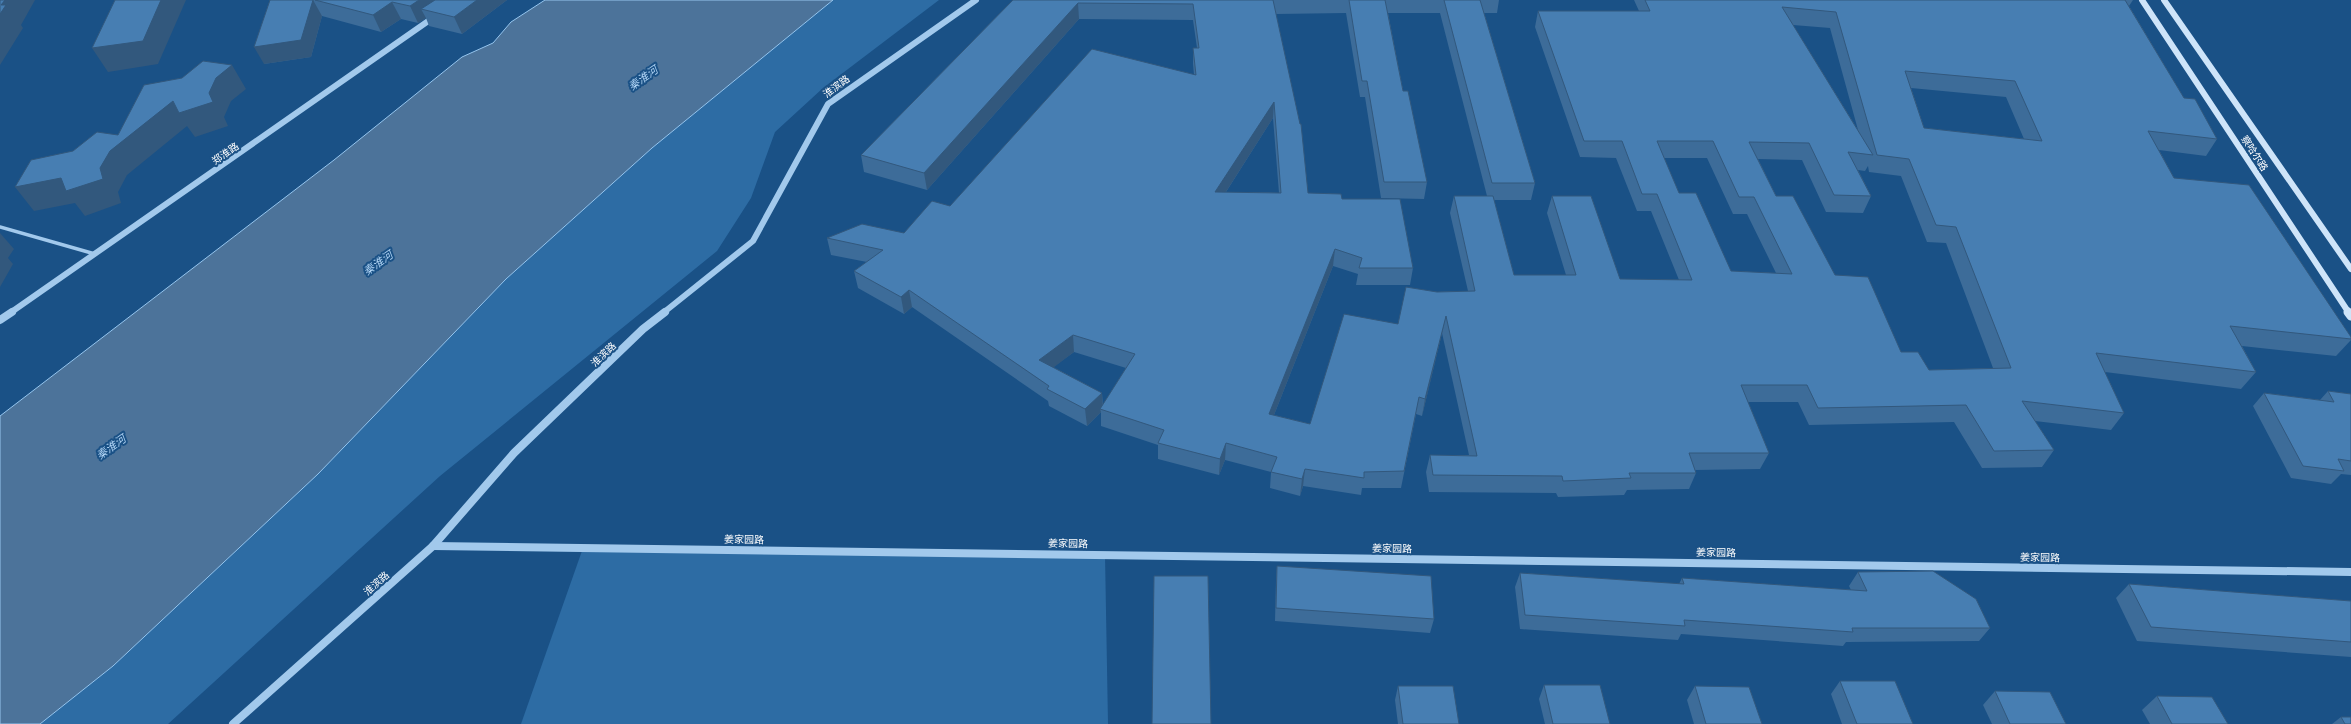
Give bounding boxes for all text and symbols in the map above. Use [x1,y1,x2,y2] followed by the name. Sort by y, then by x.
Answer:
[625,62,662,92] water label: 秦淮河
[820,72,852,100] street label: 淮滨路
[2239,133,2271,173] street label: 察哈尔路
[209,139,241,167] street label: 郑淮路
[360,247,397,277] water label: 秦淮河
[588,339,618,369] street label: 淮滨路
[93,431,130,461] water label: 秦淮河
[724,533,764,545] street label: 姜家园路
[1048,537,1088,549] street label: 姜家园路
[1372,542,1412,554] street label: 姜家园路
[1696,546,1736,558] street label: 姜家园路
[2020,551,2060,563] street label: 姜家园路
[361,569,391,597] street label: 淮滨路

